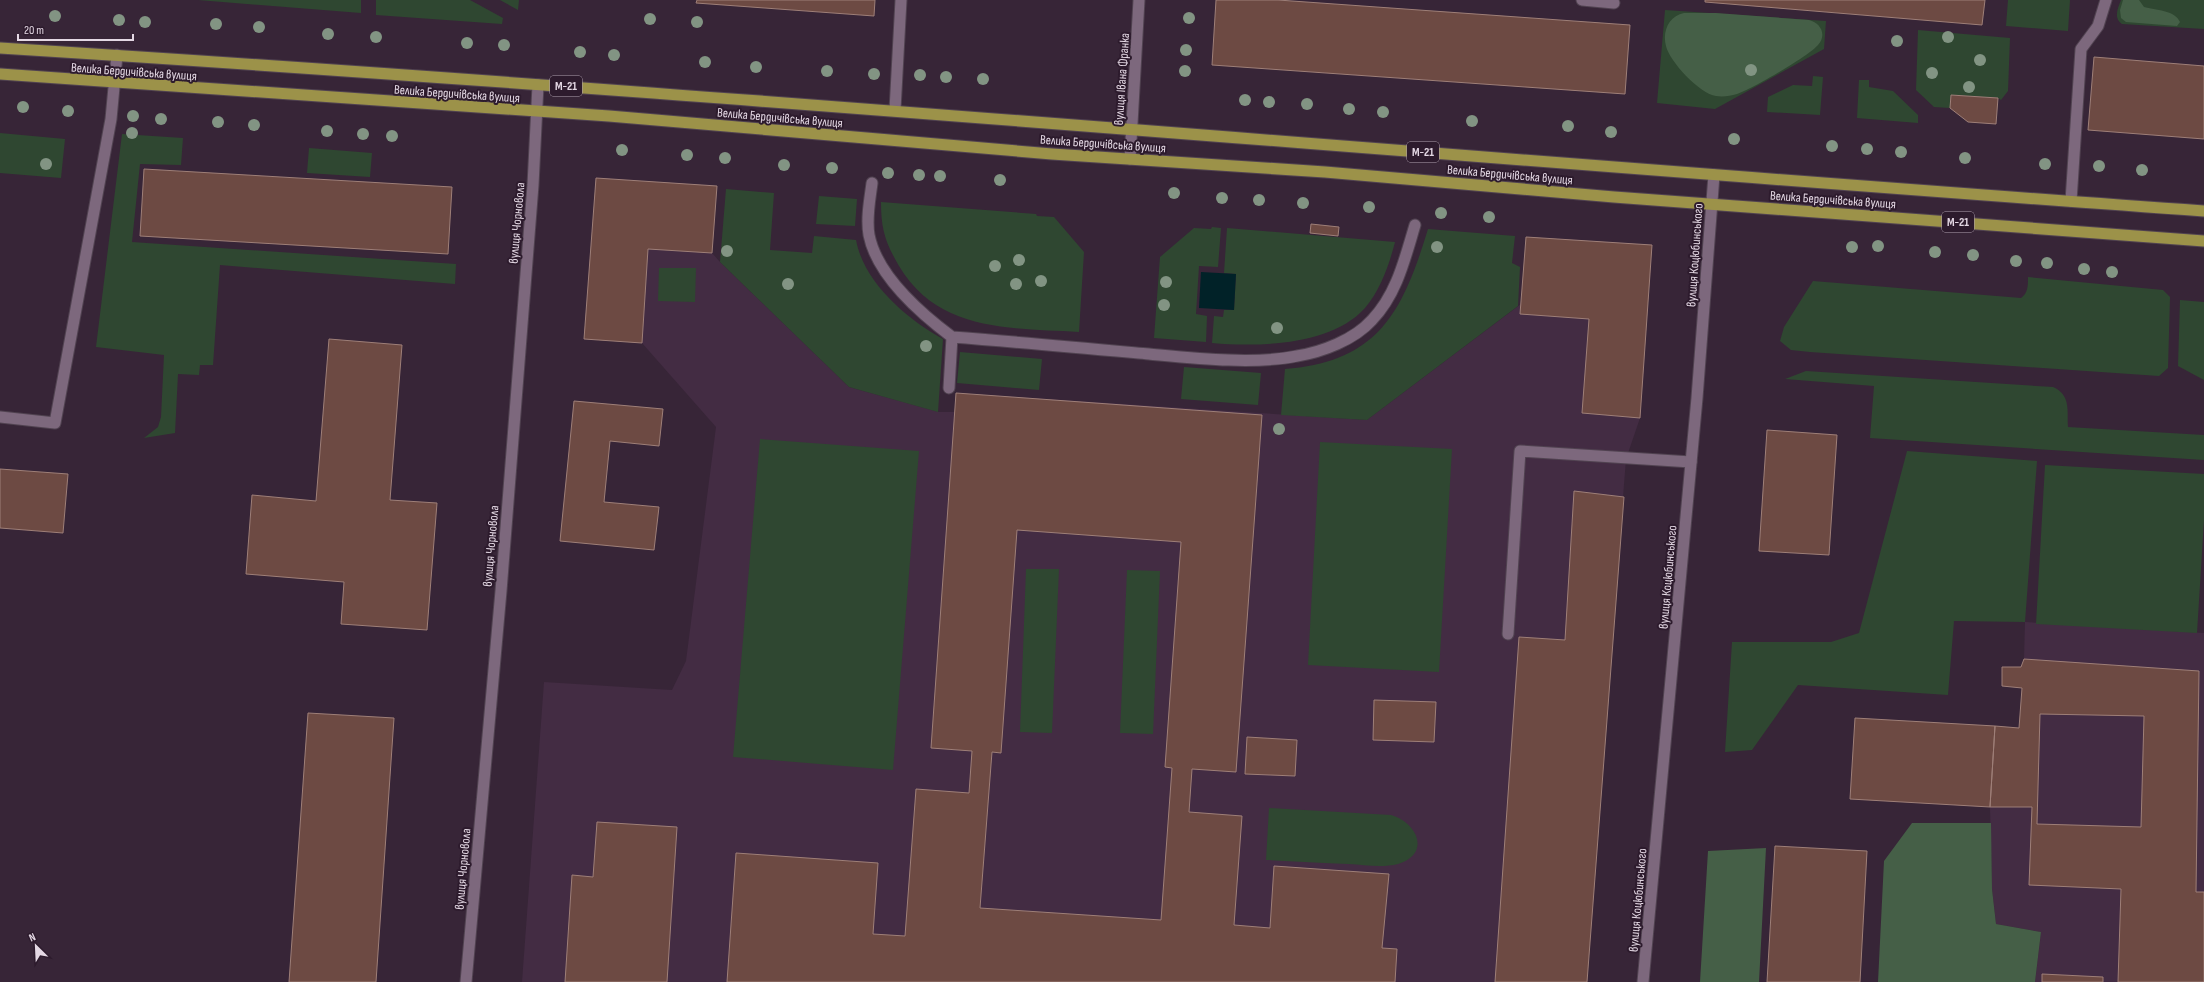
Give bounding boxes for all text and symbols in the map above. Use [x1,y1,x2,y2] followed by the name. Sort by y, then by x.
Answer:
[18,16,133,42] scale bar
[24,23,44,38] text: 20 m
[1111,32,1133,126] street label: вулиця Івана Франка
[70,60,197,84] street label: Велика Бердичівська вулиця
[550,76,582,96] road number: М-21
[393,82,520,106] street label: Велика Бердичівська вулиця
[716,105,843,131] street label: Велика Бердичівська вулиця
[1039,132,1166,156] street label: Велика Бердичівська вулиця
[1407,142,1439,162] road number: М-21
[1446,162,1573,188] street label: Велика Бердичівська вулиця
[505,182,529,264] street label: вулиця Чорновола
[1769,188,1896,212] street label: Велика Бердичівська вулиця
[1683,203,1707,307] street label: вулиця Коцюбинського
[1942,212,1974,232] road number: М-21
[479,505,503,587] street label: вулиця Чорновола
[1655,525,1680,630] street label: вулиця Коцюбинського
[451,828,475,910] street label: вулиця Чорновола
[1625,848,1650,953] street label: вулиця Коцюбинського
[16,926,56,966] north arrow
[27,930,38,944] text: N

